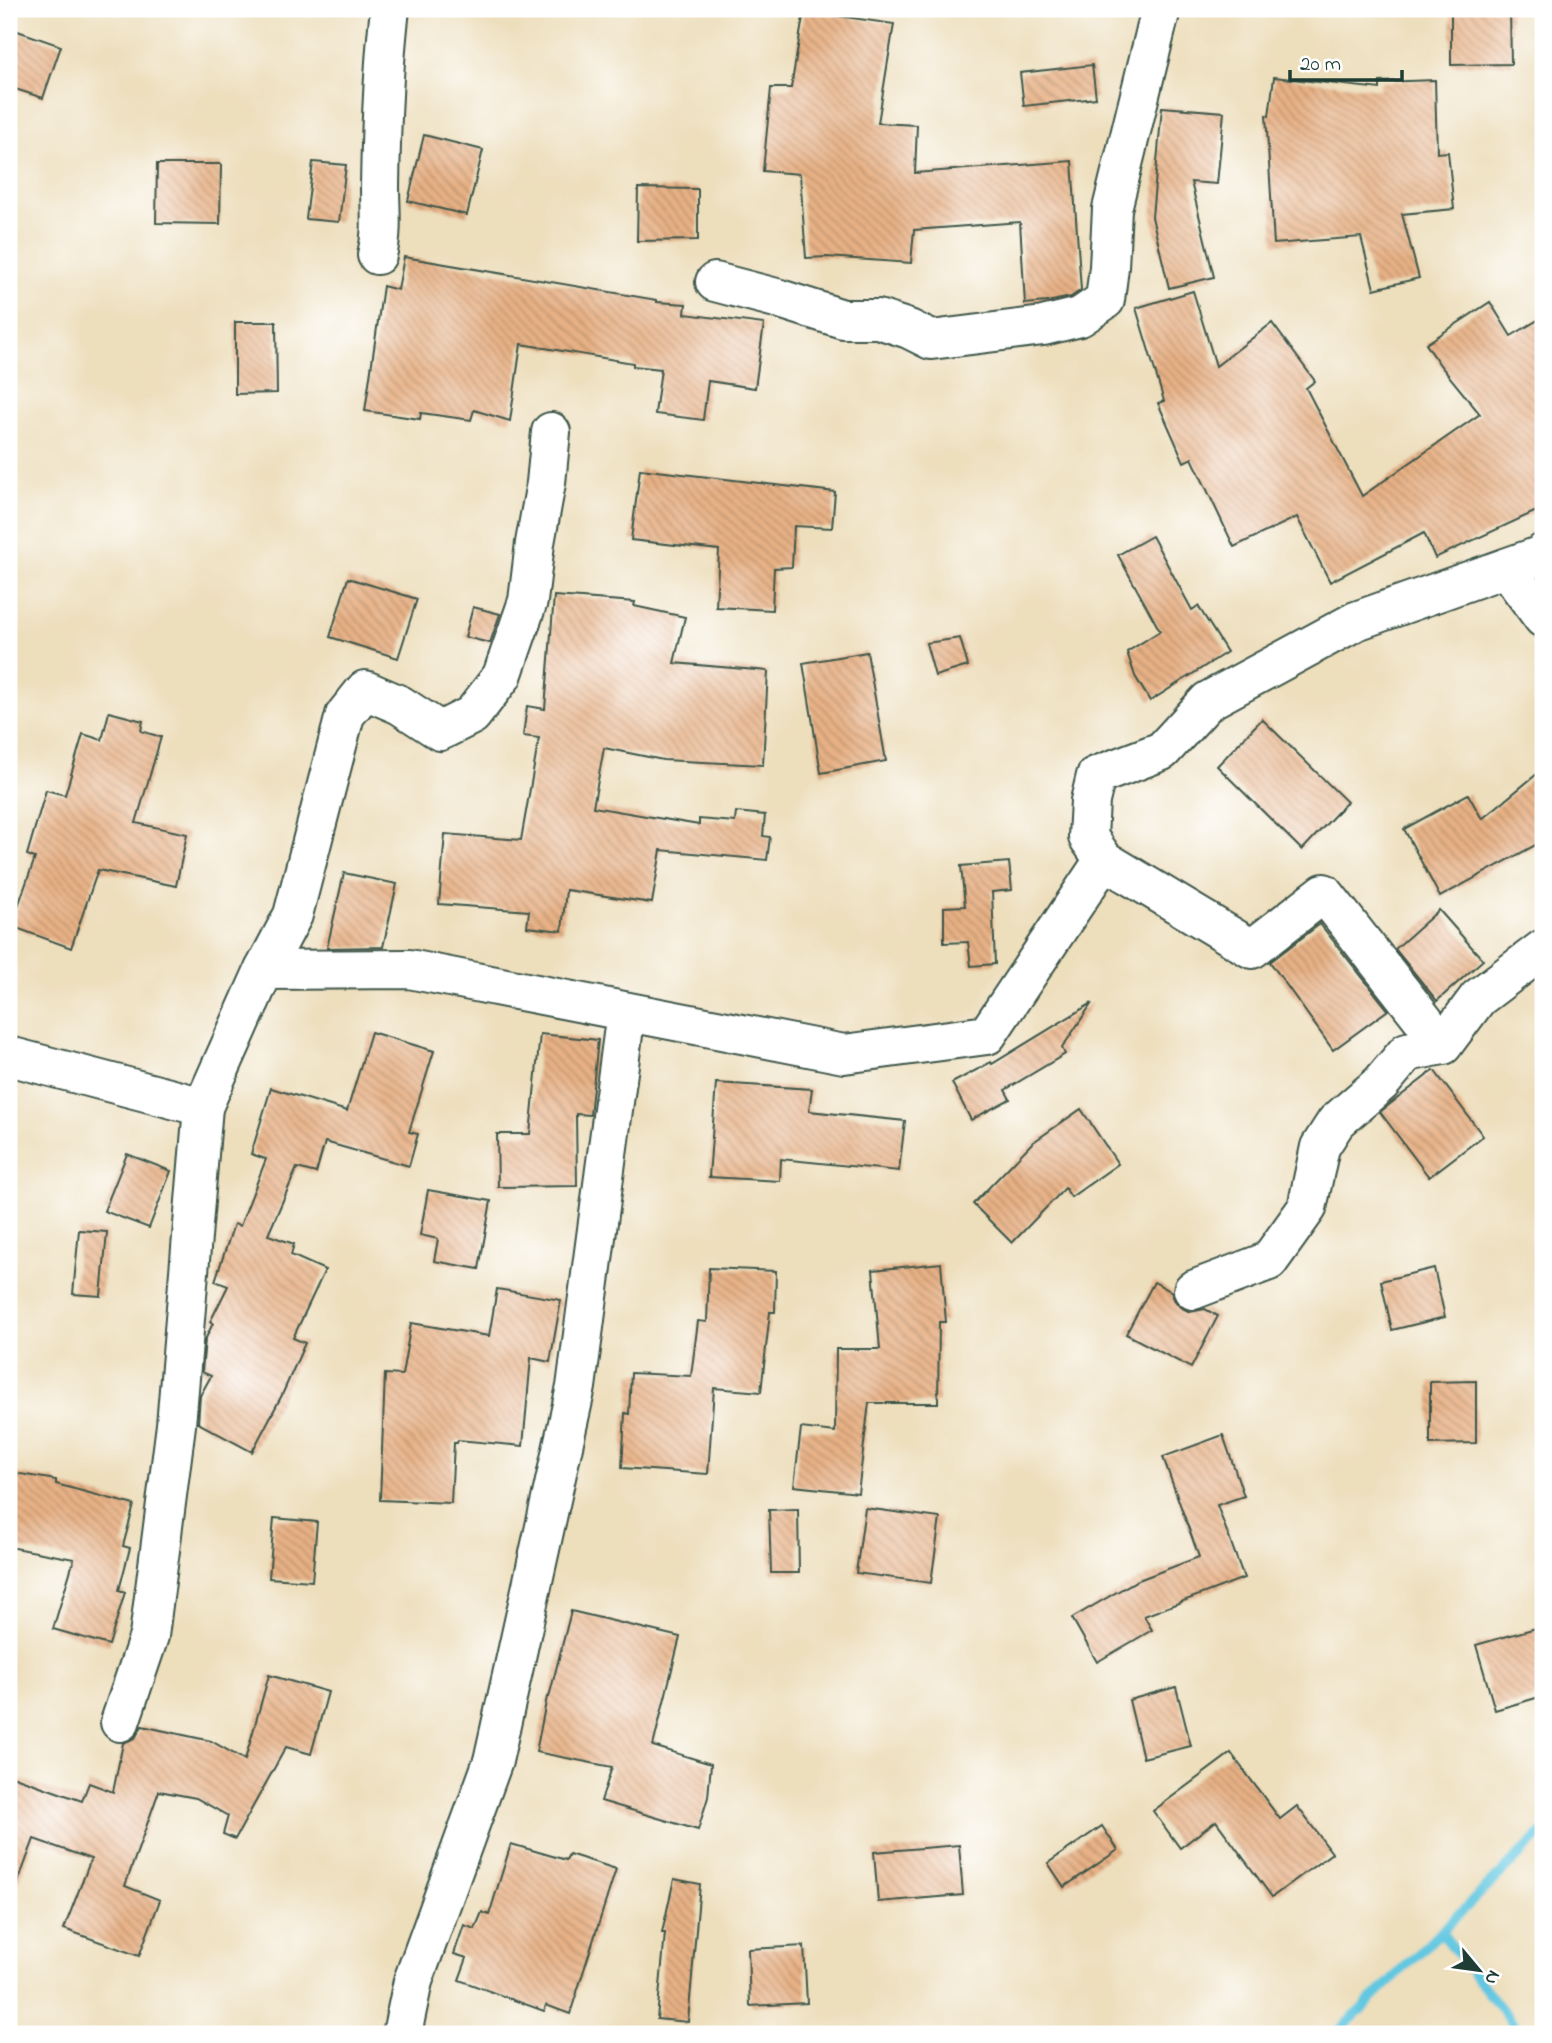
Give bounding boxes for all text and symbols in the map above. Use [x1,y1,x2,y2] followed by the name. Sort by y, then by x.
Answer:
[1290,38,1402,82] scale bar
[1300,50,1341,80] text: 20 m
[1444,1934,1514,2004] north arrow
[1477,1965,1507,1989] text: N

